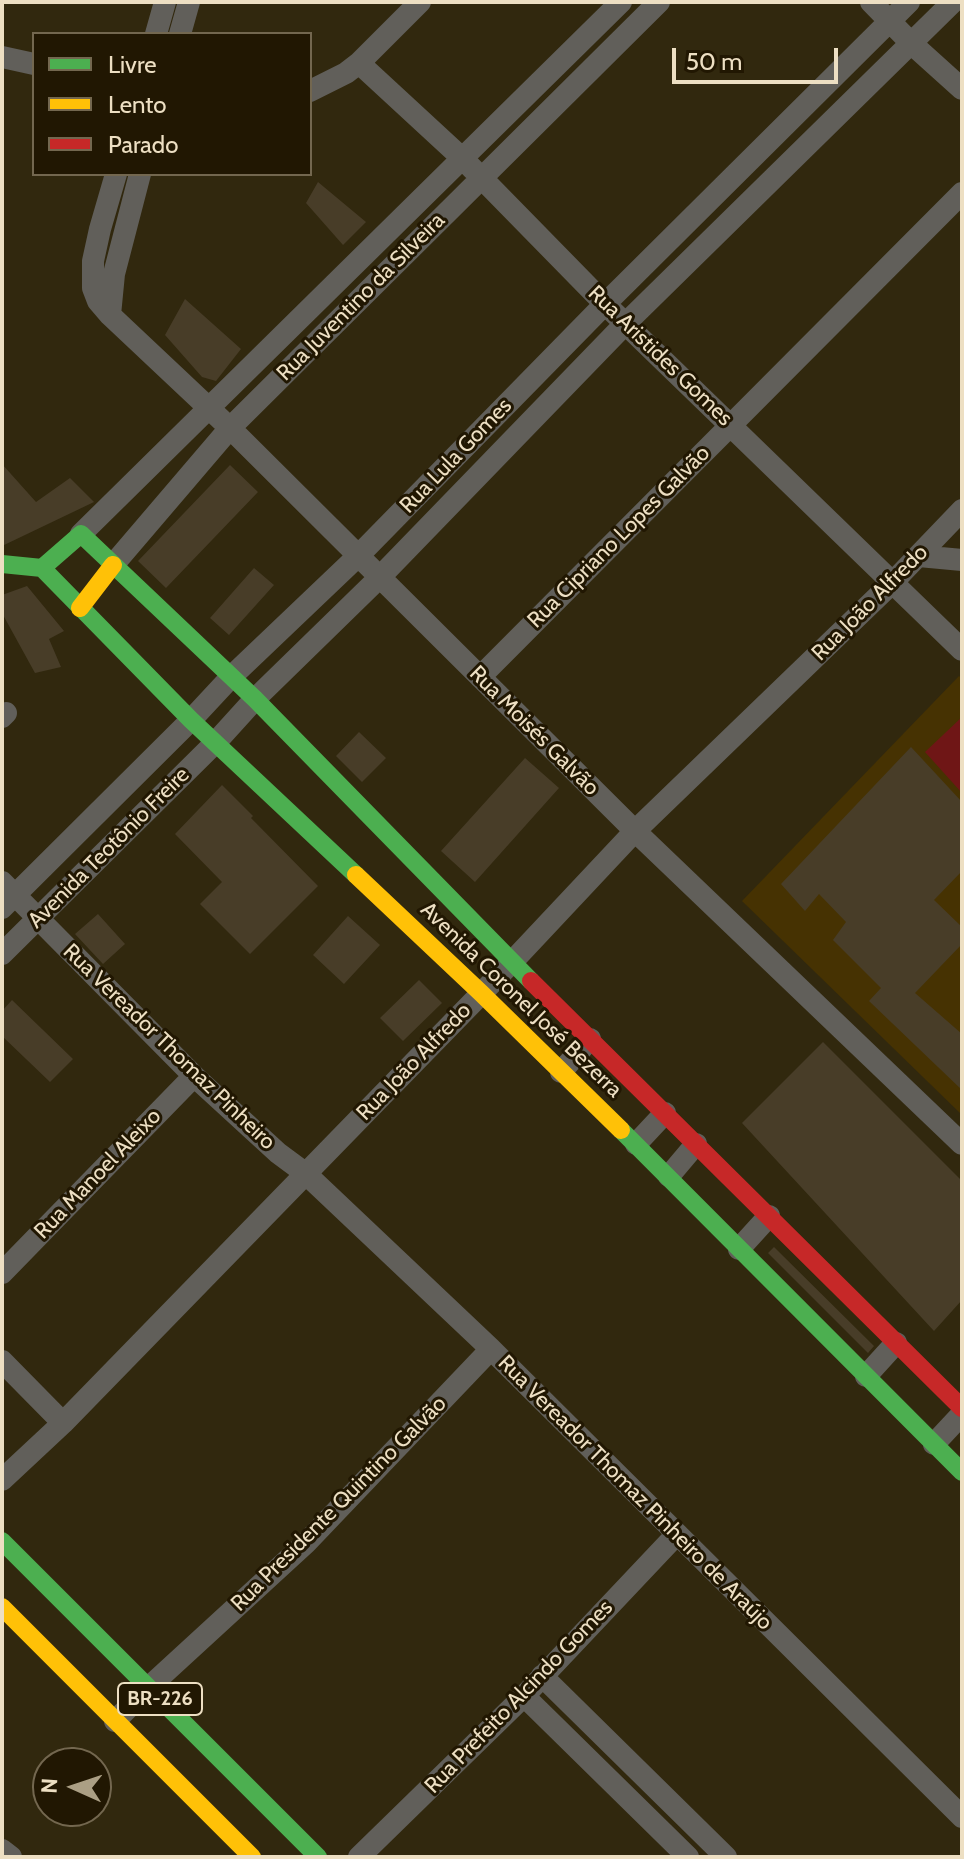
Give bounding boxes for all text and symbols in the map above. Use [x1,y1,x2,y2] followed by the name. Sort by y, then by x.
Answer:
[32,32,312,176] legend
[676,32,842,82] scale bar
[686,47,742,76] text: 50 m
[108,50,156,79] text: Livre
[108,90,167,119] text: Lento
[108,130,178,159] text: Parado
[272,208,450,386] street label: Rua Juventino da Silveira
[582,280,738,432] street label: Rua Aristides Gomes
[395,393,517,519] street label: Rua Lula Gomes
[522,440,716,634] street label: Rua Cipriano Lopes Galvão
[807,540,933,666] street label: Rua João Alfredo
[464,661,604,801] street label: Rua Moisés Galvão
[23,762,195,934] street label: Avenida Teotônio Freire
[415,897,627,1103] street label: Avenida Coronel José Bezerra
[57,939,281,1155] street label: Rua Vereador Thomaz Pinheiro
[351,998,477,1126] street label: Rua João Alfredo
[29,1103,167,1245] street label: Rua Manoel Aleixo
[492,1350,778,1636] street label: Rua Vereador Thomaz Pinheiro de Araújo
[226,1391,452,1617] street label: Rua Presidente Quintino Galvão
[420,1595,618,1799] street label: Rua Prefeito Alcindo Gomes
[118,1683,202,1715] road number: BR-226
[32,1747,112,1827] north arrow
[36,1777,63,1794] text: N

